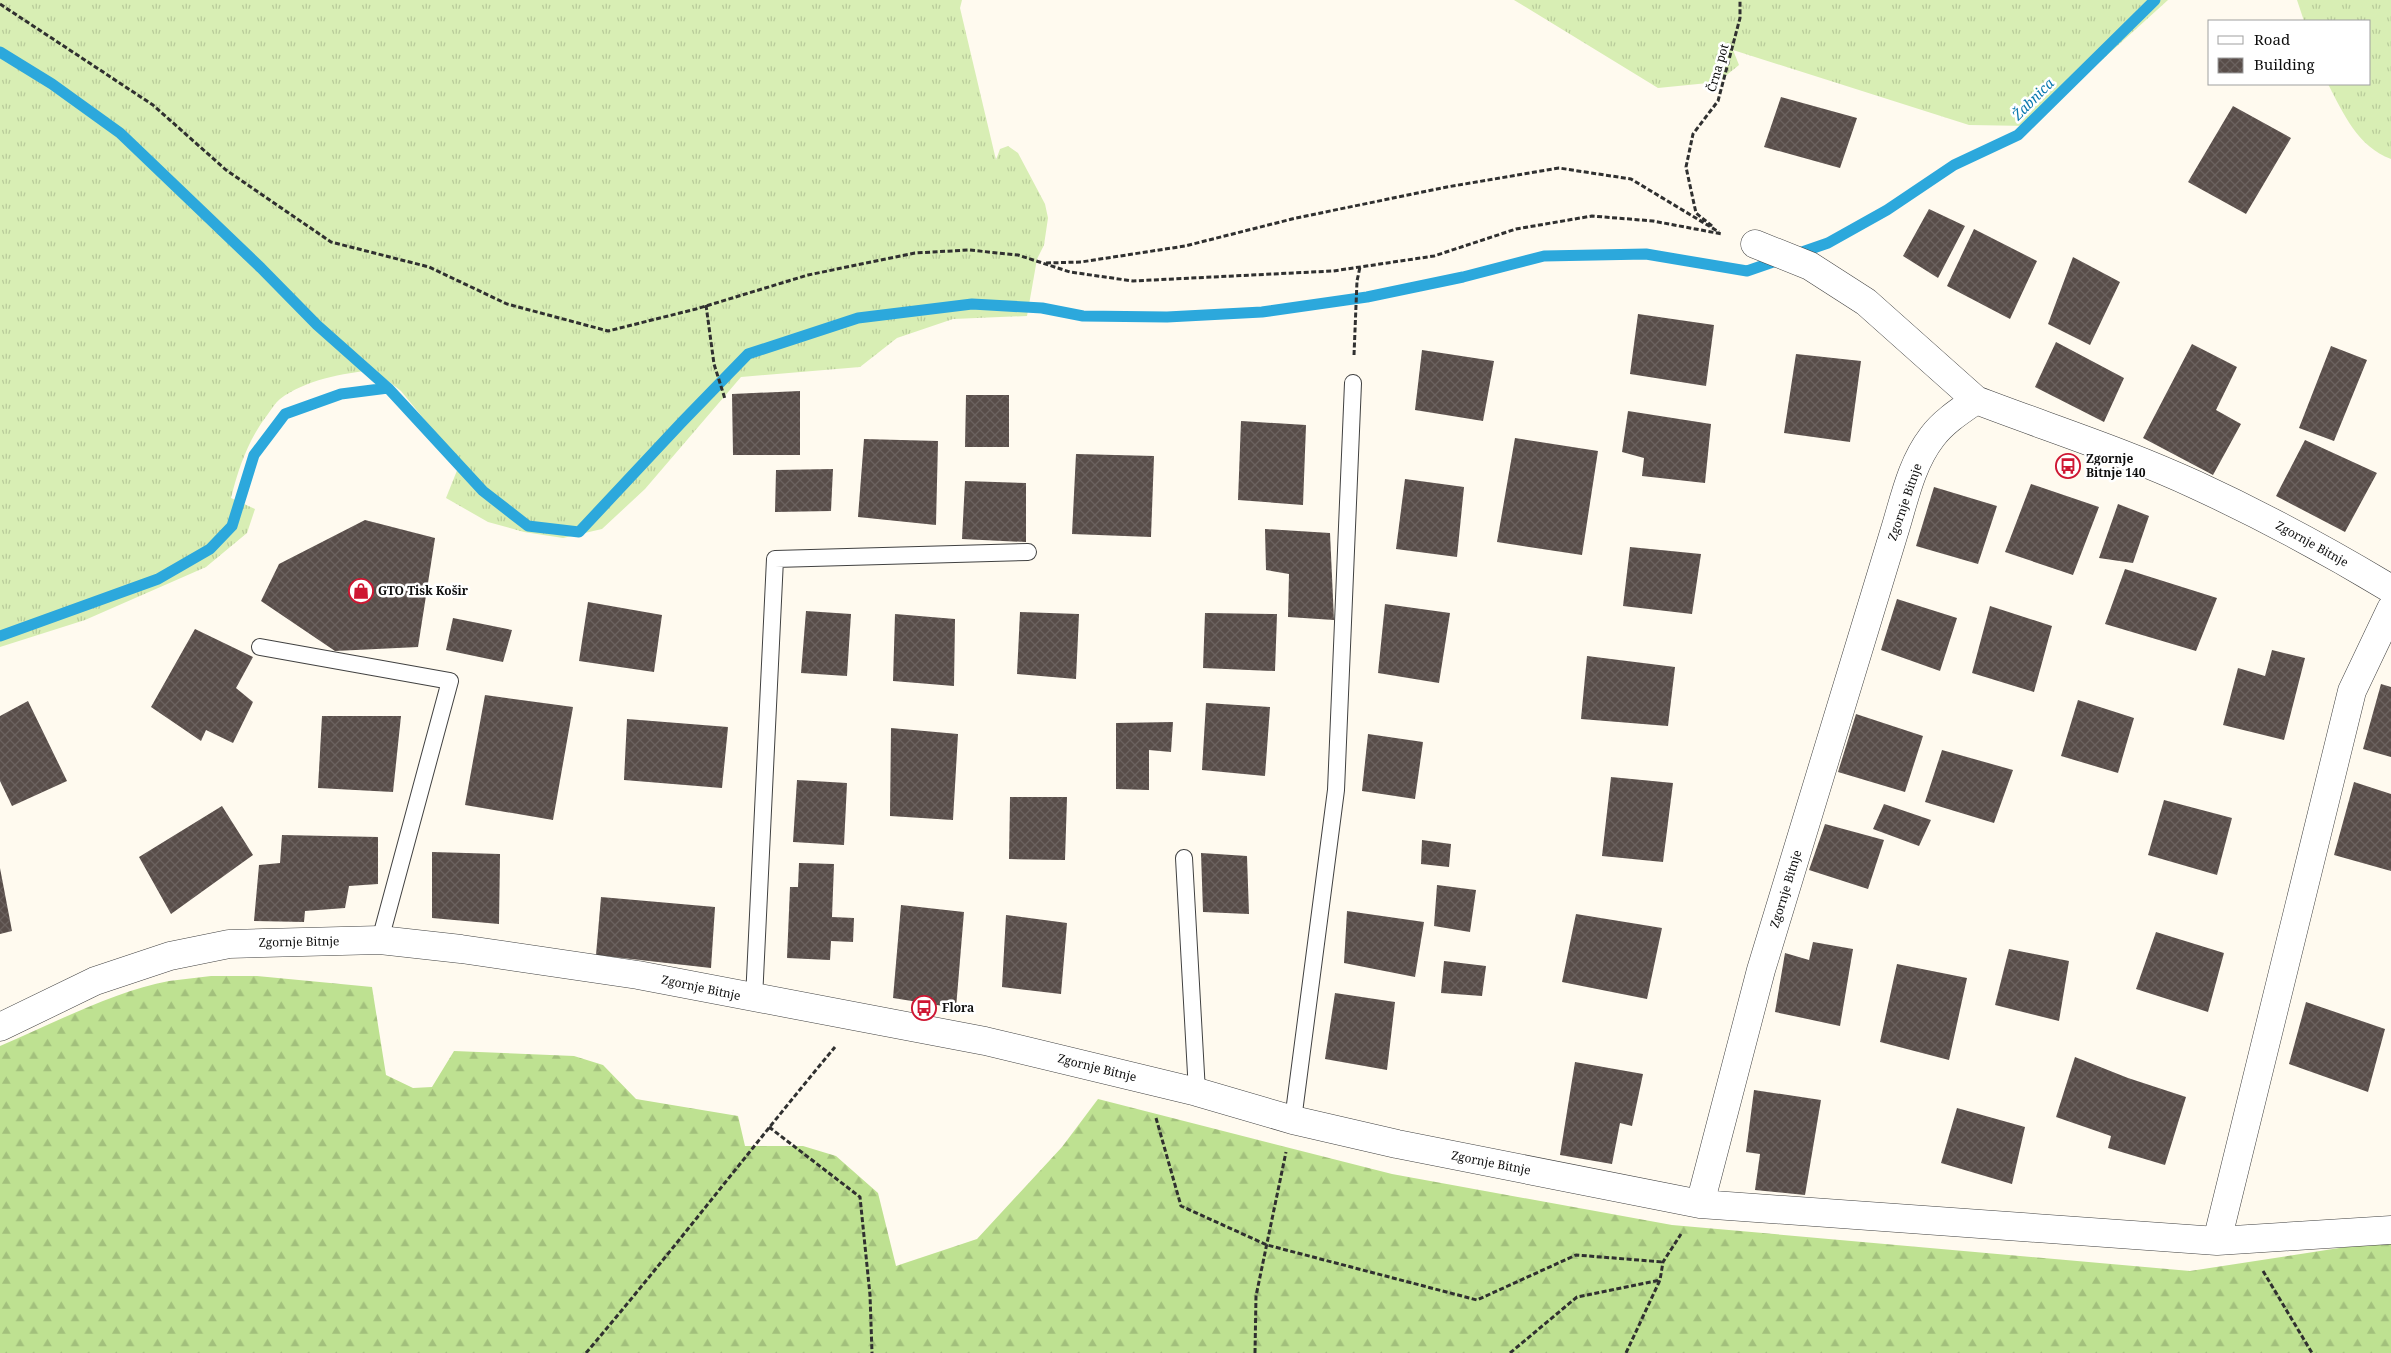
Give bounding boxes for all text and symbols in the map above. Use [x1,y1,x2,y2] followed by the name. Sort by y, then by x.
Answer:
[2208,20,2371,85] legend
[2254,29,2290,49] text: Road
[1703,42,1732,94] street label: Črna pot
[2254,54,2315,74] text: Building
[2007,73,2058,124] water label: Žabnica
[2086,450,2146,481] place label: Zgornje Bitnje 140
[2055,453,2081,479] bus stop icon: Zgornje Bitnje 140
[1883,461,1926,543] street label: Zgornje Bitnje
[2273,517,2352,571] street label: Zgornje Bitnje
[348,578,374,604] shop icon: GTO Tisk Košir
[378,582,469,599] place label: GTO Tisk Košir
[1766,848,1805,930] street label: Zgornje Bitnje
[258,932,339,951] street label: Zgornje Bitnje
[660,971,742,1004] street label: Zgornje Bitnje
[911,995,937,1021] bus stop icon: Flora
[942,999,974,1016] place label: Flora
[1056,1050,1138,1086] street label: Zgornje Bitnje
[1450,1146,1532,1179] street label: Zgornje Bitnje

